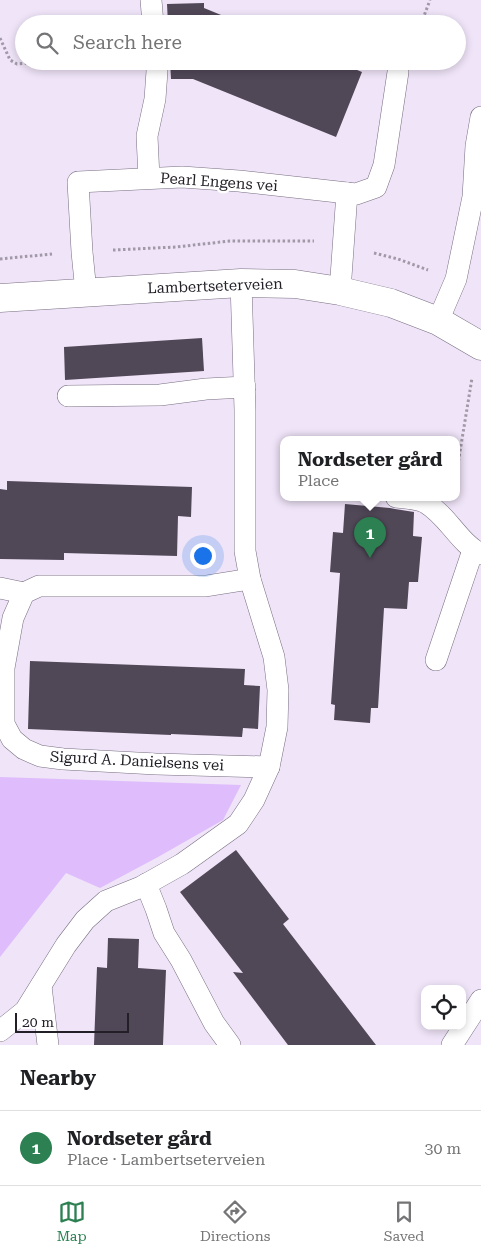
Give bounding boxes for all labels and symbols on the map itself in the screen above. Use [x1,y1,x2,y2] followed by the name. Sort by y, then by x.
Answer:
[160,169,279,195] street label: Pearl Engens vei
[147,275,283,297] street label: Lambertseterveien
[354,517,386,558] pin: 1
[190,543,216,569] your location
[50,747,225,775] street label: Sigurd A. Danielsens vei
[15,1010,129,1033] scale bar

